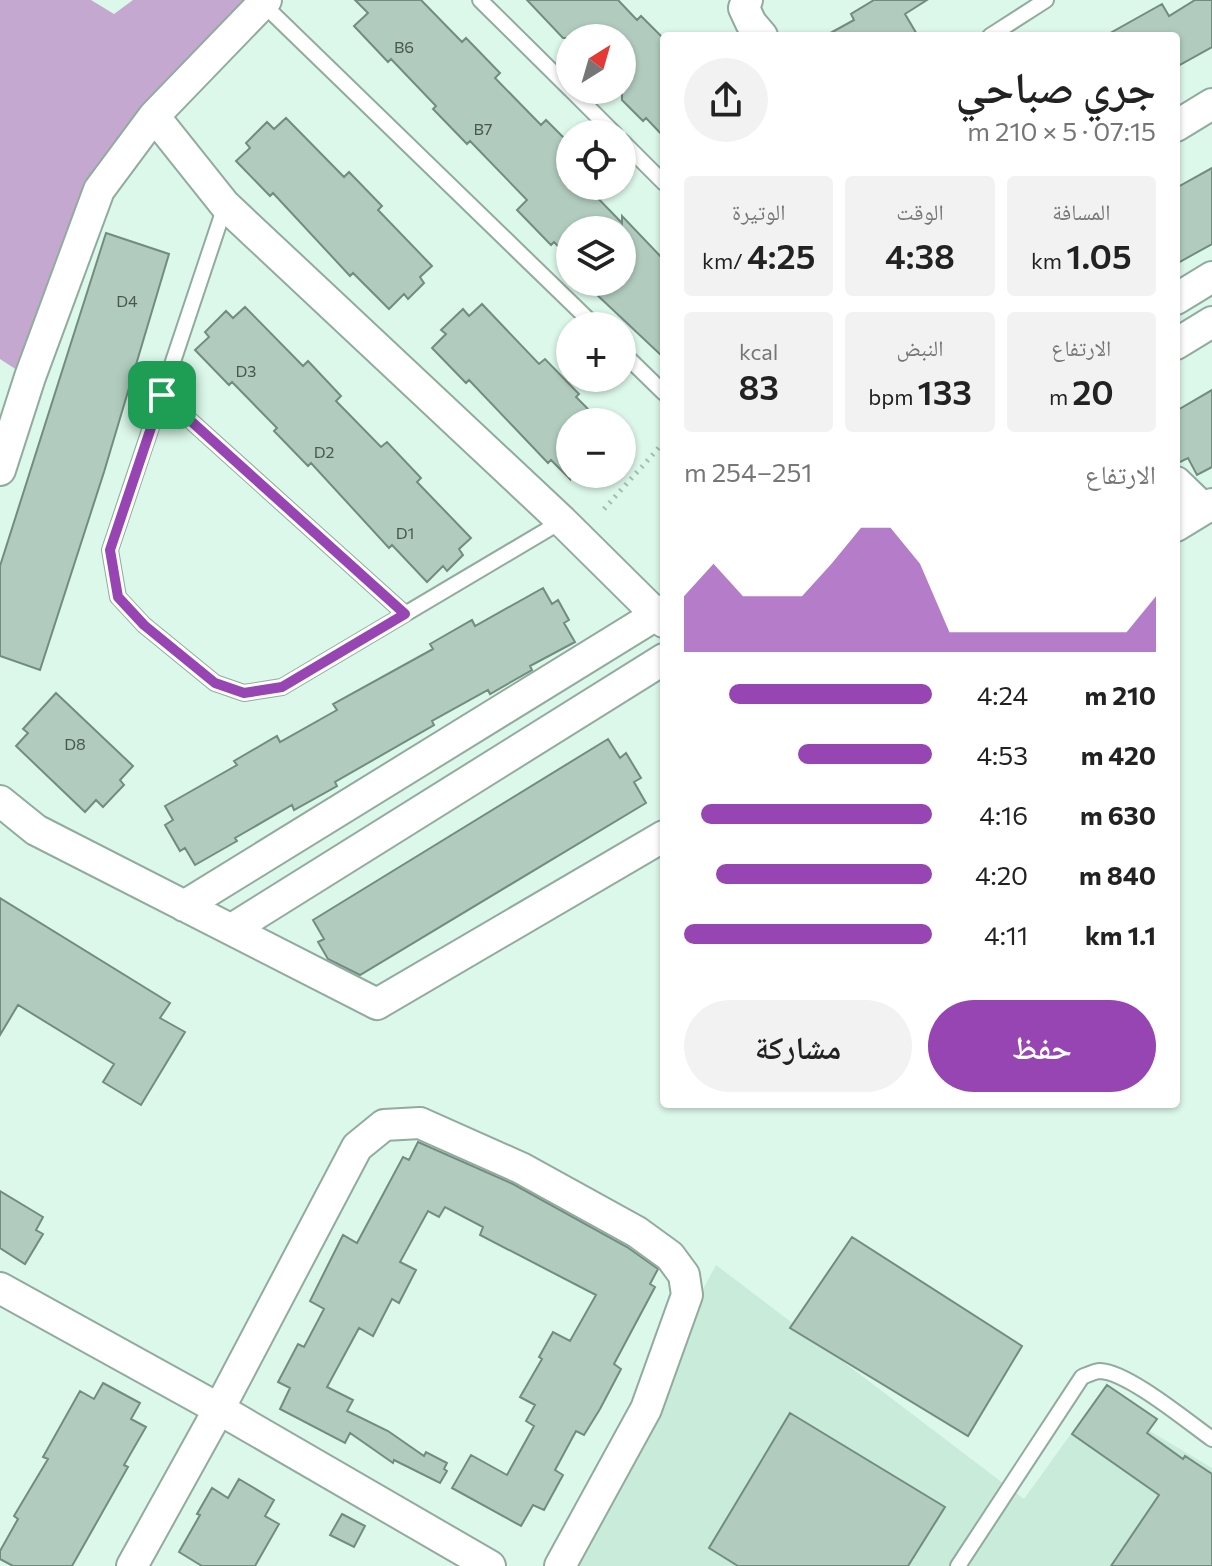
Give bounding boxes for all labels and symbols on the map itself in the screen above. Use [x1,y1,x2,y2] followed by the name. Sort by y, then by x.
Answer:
[556,24,636,104] north arrow
[394,37,414,56] house number: B6
[474,119,492,138] house number: B7
[116,291,138,310] house number: D4
[128,361,196,429] pin
[236,361,256,380] house number: D3
[314,442,334,461] house number: D2
[396,523,414,542] house number: D1
[64,734,86,753] house number: D8

